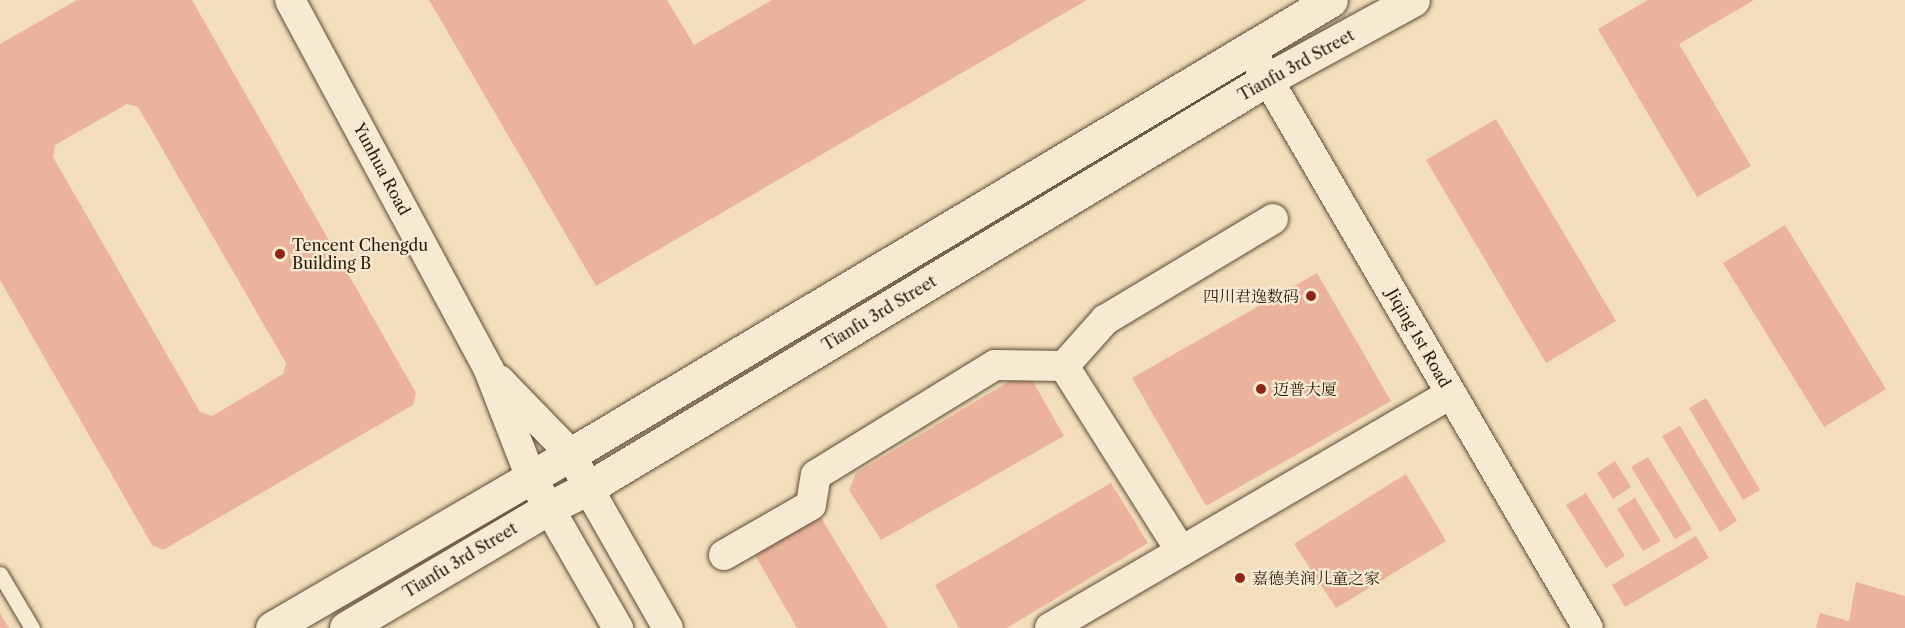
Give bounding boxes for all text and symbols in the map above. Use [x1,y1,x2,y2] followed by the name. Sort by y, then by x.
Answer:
[1235,25,1357,105] street label: Tianfu 3rd Street
[350,119,414,219] street label: Yunhua Road
[292,235,428,273] place label: Tencent Chengdu Building B
[273,247,287,261] marker: Tencent Chengdu Building B
[819,271,939,355] street label: Tianfu 3rd Street
[1383,285,1455,391] street label: Jiqing 1st Road
[1203,286,1299,306] place label: 四川君逸数码
[1304,289,1318,303] marker: 四川君逸数码
[1273,379,1337,399] place label: 迈普大厦
[1254,382,1268,396] marker: 迈普大厦
[400,518,520,602] street label: Tianfu 3rd Street
[1252,568,1380,588] place label: 嘉德美润儿童之家
[1233,571,1247,585] marker: 嘉德美润儿童之家

